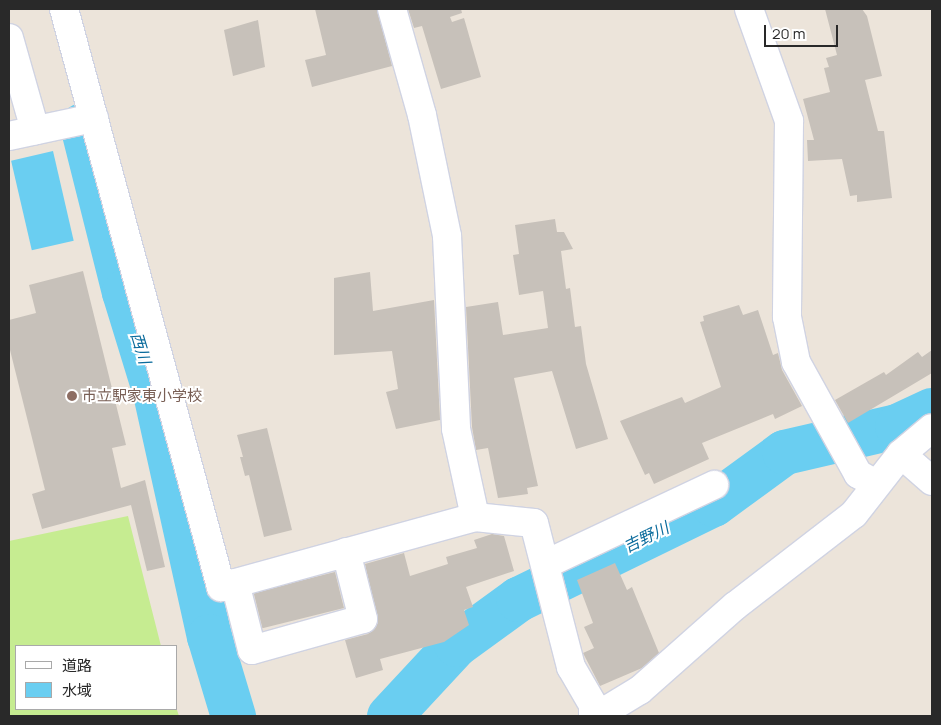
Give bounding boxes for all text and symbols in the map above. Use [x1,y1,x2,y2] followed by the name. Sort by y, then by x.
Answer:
[766,15,840,47] scale bar
[772,23,805,44] text: 20 m
[127,330,155,366] water label: 西川
[82,387,202,405] place label: 市立駅家東小学校
[66,390,78,402] marker: 市立駅家東小学校
[620,518,672,556] water label: 吉野川
[15,645,178,710] legend
[62,655,92,676] text: 道路
[62,680,92,701] text: 水域

